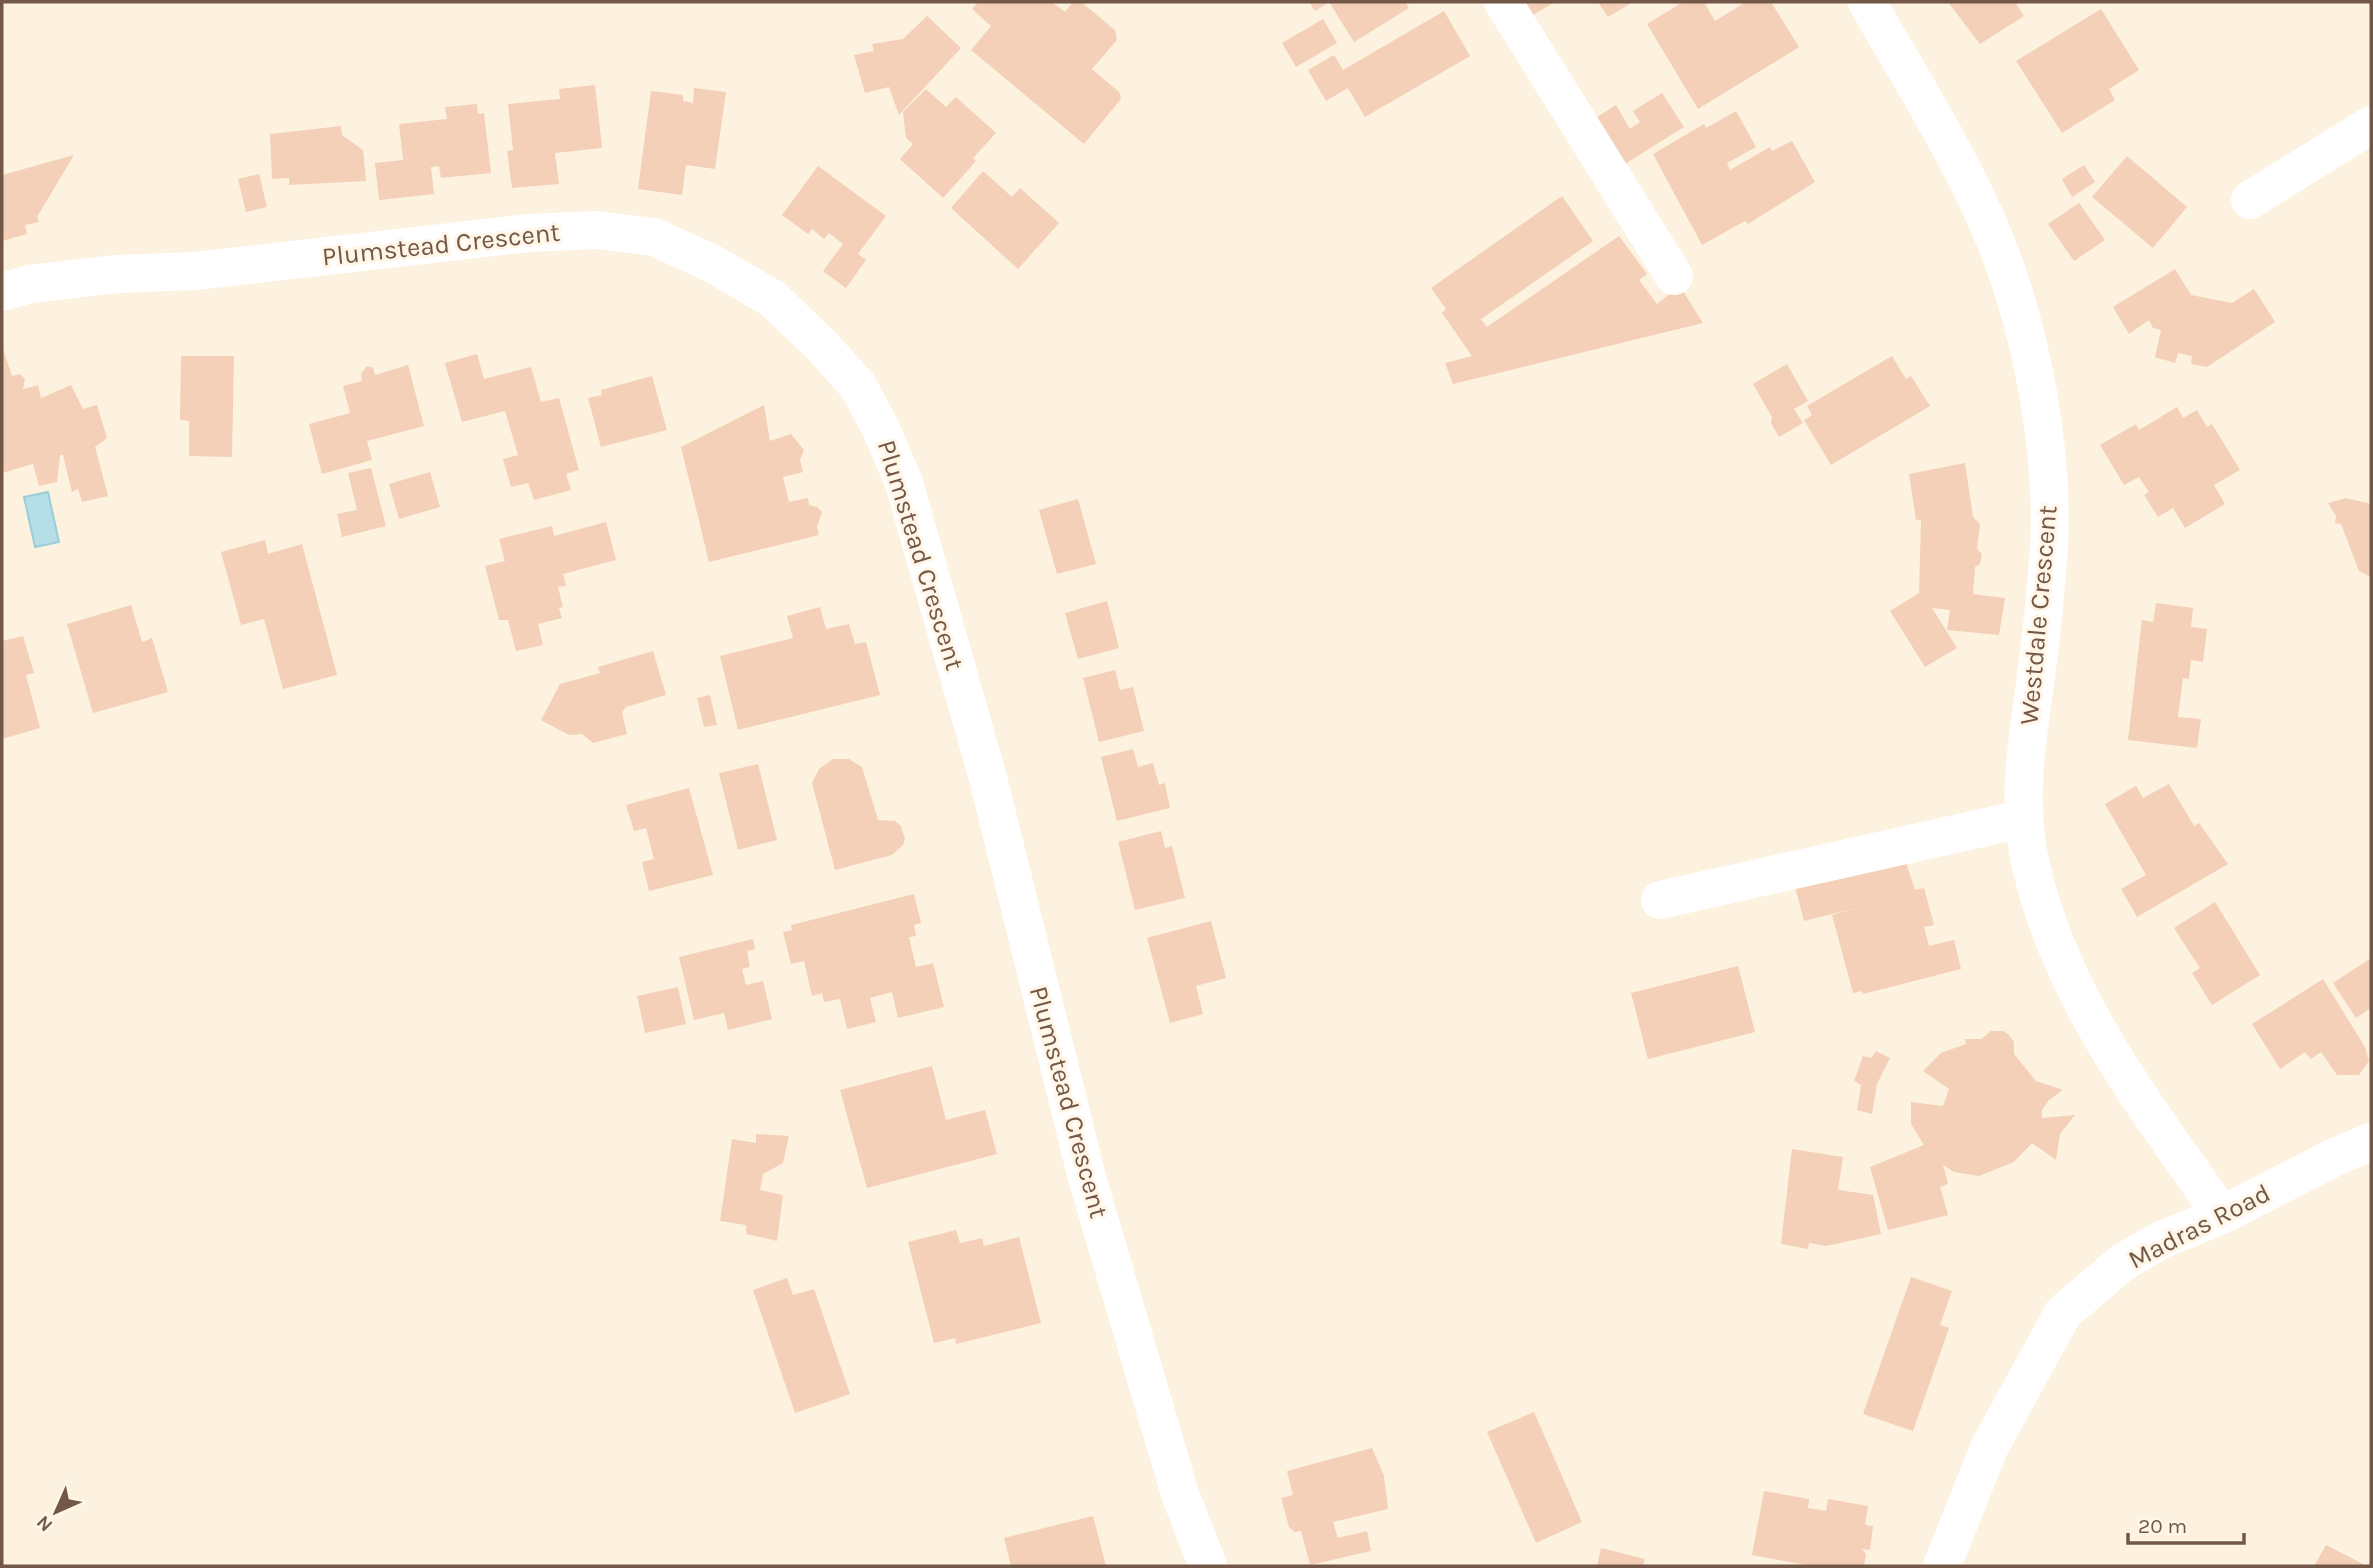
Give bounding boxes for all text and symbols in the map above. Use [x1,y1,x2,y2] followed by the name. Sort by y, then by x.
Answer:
[321,217,562,272] street label: Plumstead Crescent
[871,436,970,674] street label: Plumstead Crescent
[2013,504,2064,726] street label: Westdale Crescent
[1023,983,1114,1222] street label: Plumstead Crescent
[2123,1177,2275,1275] street label: Madras Road
[21,1477,91,1547] north arrow
[2128,1502,2244,1546] scale bar
[32,1511,57,1536] text: N
[2138,1514,2187,1538] text: 20 m

